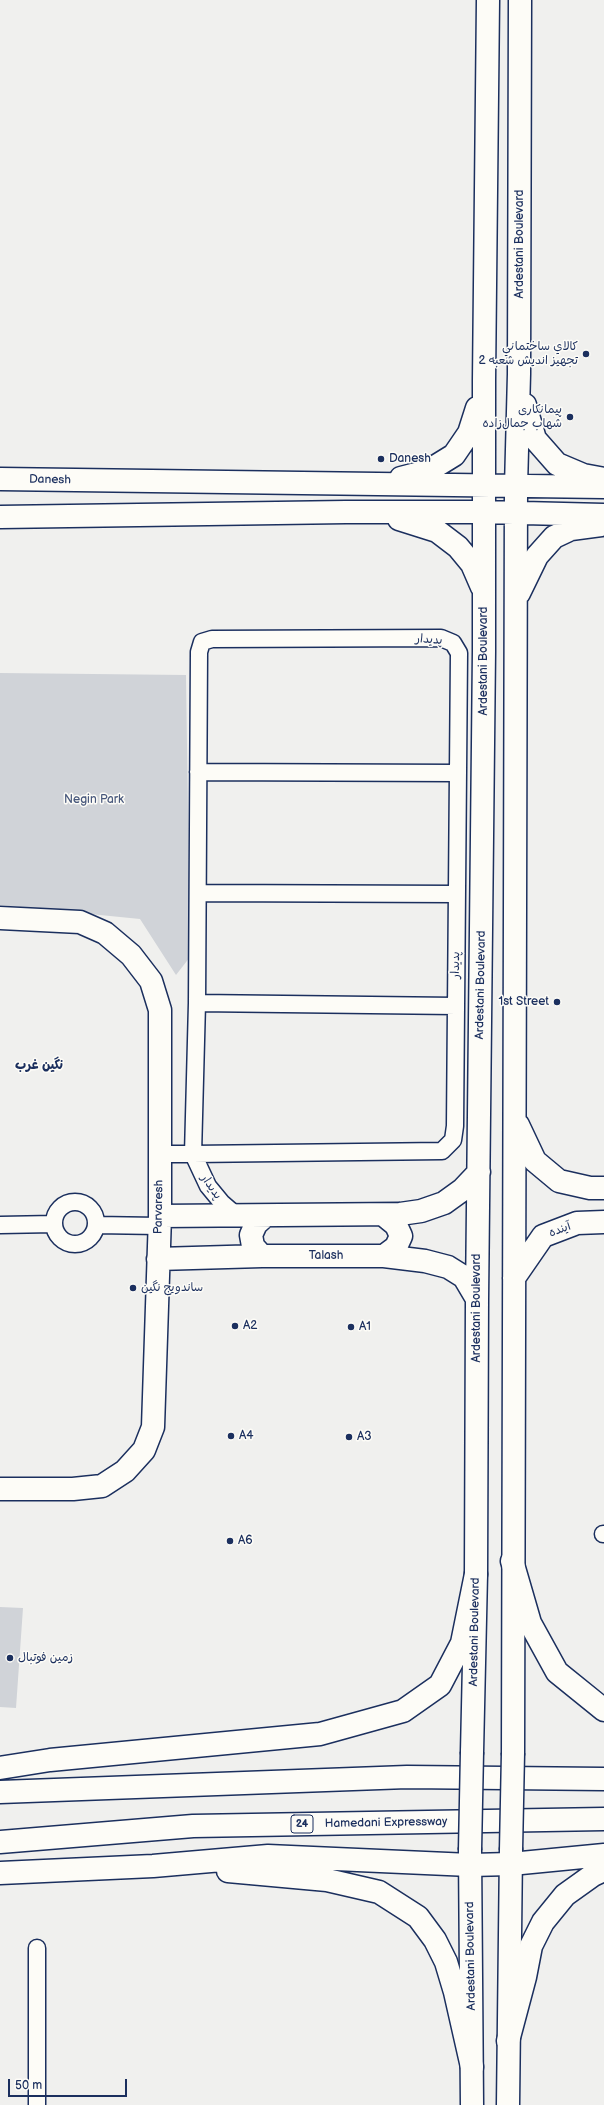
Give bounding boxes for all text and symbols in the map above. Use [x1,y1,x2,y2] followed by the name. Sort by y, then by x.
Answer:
[513,190,527,298] street label: Ardestani Boulevard
[478,340,578,368] place label: كالاي ساختماني تجهيز انديش شعبه 2
[581,349,591,359] marker: كالاي ساختماني تجهيز انديش شعبه 2
[483,403,562,431] place label: پیمانکاری شهاب جمال‌زاده
[565,412,575,422] marker: پیمانکاری شهاب جمال‌زاده
[389,452,431,466] place label: Danesh
[376,454,386,464] marker: Danesh
[29,472,71,488] street label: Danesh
[477,607,491,715] street label: Ardestani Boulevard
[415,632,443,648] street label: پدیدار
[64,793,124,807] park label: Negin Park
[473,930,489,1040] street label: Ardestani Boulevard
[449,951,463,979] street label: پدیدار
[499,995,549,1009] place label: 1st Street
[552,997,562,1007] marker: 1st Street
[15,1058,63,1074] district label: نگین غرب
[197,1172,225,1202] street label: پدیدار
[151,1180,167,1234] street label: Parvaresh
[547,1219,573,1241] street label: آینده
[309,1249,343,1263] street label: Talash
[470,1254,484,1362] street label: Ardestani Boulevard
[141,1281,203,1295] place label: ساندویج نگین
[128,1283,138,1293] marker: ساندویج نگین
[243,1319,257,1333] place label: A2
[359,1320,371,1334] place label: A1
[230,1321,240,1331] marker: A2
[346,1322,356,1332] marker: A1
[239,1429,254,1443] place label: A4
[357,1430,372,1444] place label: A3
[226,1431,236,1441] marker: A4
[344,1432,354,1442] marker: A3
[238,1534,253,1548] place label: A6
[225,1536,235,1546] marker: A6
[467,1577,483,1687] street label: Ardestani Boulevard
[18,1651,73,1665] place label: زمین فوتبال
[5,1653,15,1663] marker: زمین فوتبال
[291,1815,313,1833] road number: 24
[324,1815,448,1831] street label: Hamedani Expressway
[463,1901,479,2011] street label: Ardestani Boulevard
[10,2071,129,2097] scale bar
[15,2078,42,2093] text: 50 m

